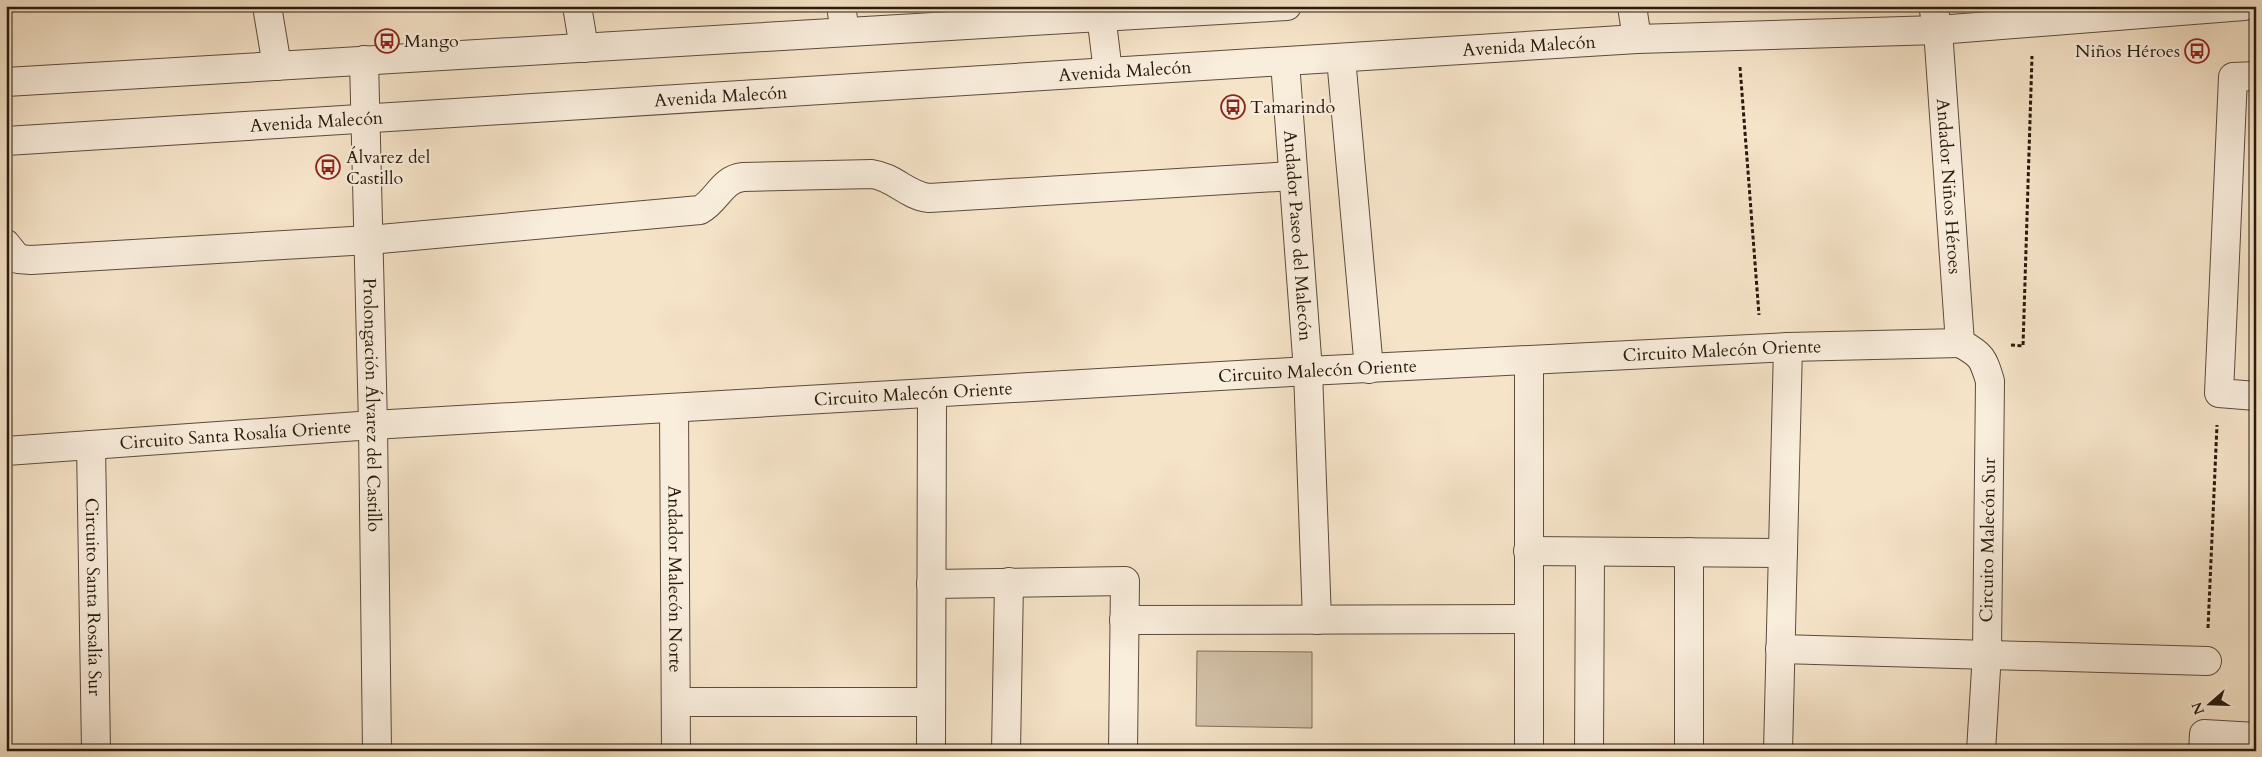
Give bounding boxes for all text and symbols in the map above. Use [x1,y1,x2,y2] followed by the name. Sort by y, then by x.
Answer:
[374,28,400,54] bus stop icon: Mango
[404,29,459,54] place label: Mango
[1462,29,1597,62] street label: Avenida Malecón
[2184,38,2210,64] bus stop icon: Niños Héroes
[2075,39,2180,64] place label: Niños Héroes
[1057,54,1193,88] street label: Avenida Malecón
[653,80,789,113] street label: Avenida Malecón
[1220,94,1246,120] bus stop icon: Tamarindo
[1250,95,1335,120] place label: Tamarindo
[1930,97,1968,275] street label: Andador Niños Héroes
[249,105,384,138] street label: Avenida Malecón
[1278,129,1318,343] street label: Andador Paseo del Malecón
[346,145,431,191] place label: Álvarez del Castillo
[315,154,341,180] bus stop icon: Álvarez del Castillo
[357,278,387,532] street label: Prolongación Álvarez del Castillo
[1622,334,1822,368] street label: Circuito Malecón Oriente
[1217,353,1417,389] street label: Circuito Malecón Oriente
[813,376,1013,412] street label: Circuito Malecón Oriente
[119,414,352,455] street label: Circuito Santa Rosalía Oriente
[1974,457,2002,623] street label: Circuito Malecón Sur
[662,485,688,673] street label: Andador Malecón Norte
[79,498,108,697] street label: Circuito Santa Rosalía Sur
[2184,680,2234,730] north arrow
[2187,699,2209,717] text: N

